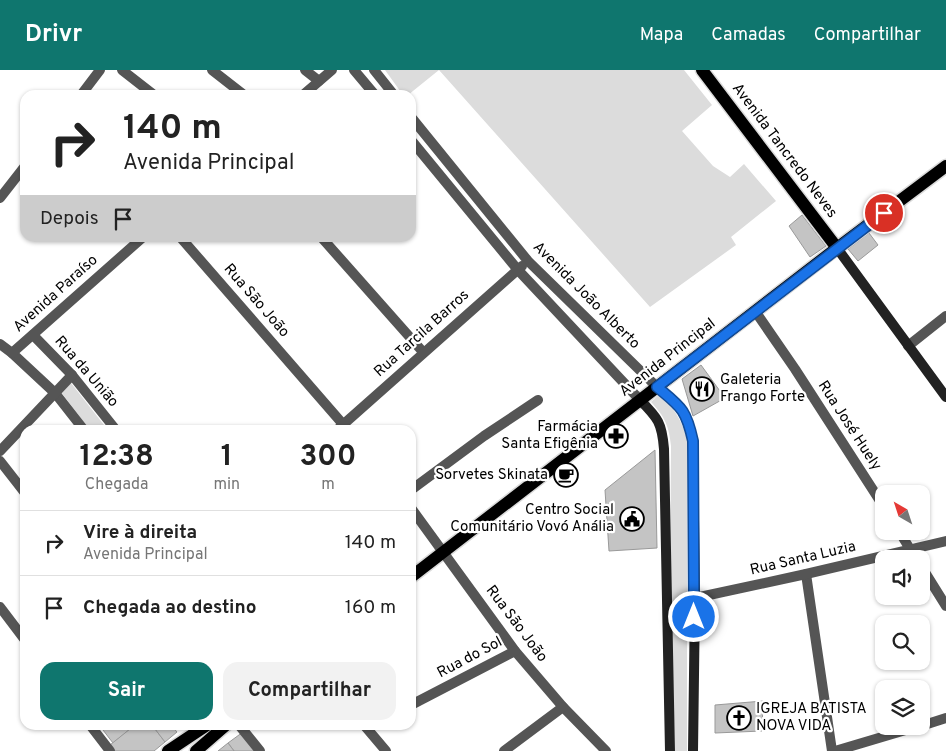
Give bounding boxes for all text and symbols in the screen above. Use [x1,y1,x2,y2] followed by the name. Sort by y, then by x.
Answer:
[25,20,82,50] text: Drivr
[640,24,683,47] text: Mapa
[711,24,786,47] text: Camadas
[814,24,921,47] text: Compartilhar
[727,80,841,222] street label: Avenida Tancredo Neves
[123,107,222,151] text: 140 m
[40,110,105,175] icon: right
[123,150,294,177] text: Avenida Principal
[863,192,905,234] pin
[870,199,898,227] icon: arrive
[109,205,137,233] icon: arrive
[40,207,99,231] text: Depois
[528,238,644,354] street label: Avenida João Alberto
[10,251,102,337] street label: Avenida Paraíso
[219,260,293,342] street label: Rua São João
[370,286,474,382] street label: Rua Tarcila Barros
[616,315,720,401] street label: Avenida Principal
[50,332,122,412] street label: Rua da União
[720,371,805,407] place label: Galeteria Frango Forte
[689,376,715,402] restaurant icon: Galeteria Frango Forte
[813,377,885,475] street label: Rua José Huely
[501,418,598,454] place label: Farmácia Santa Efigênia
[603,423,629,449] pharmacy icon: Farmácia Santa Efigênia
[79,439,154,476] text: 12:38
[221,439,233,476] text: 1
[299,439,357,476] text: 300
[553,462,579,488] cafe icon: Sorvetes Skinata
[435,466,548,485] place label: Sorvetes Skinata
[85,475,149,495] text: Chegada
[213,475,240,495] text: min
[321,475,335,495] text: m
[875,485,930,540] north arrow
[875,485,930,735] map controls
[450,501,614,537] place label: Centro Social Comunitário Vovó Anália
[619,506,645,532] public building icon: Centro Social Comunitário Vovó Anália
[83,521,197,545] text: Vire à direita
[40,529,68,557] icon: right
[345,531,396,555] text: 140 m
[748,538,858,580] street label: Rua Santa Luzia
[83,545,208,565] text: Avenida Principal
[875,550,930,605] button: sound
[481,582,551,666] street label: Rua São João
[667,590,719,642] position arrow
[40,594,68,622] icon: arrive
[83,596,257,620] text: Chegada ao destino
[345,596,396,620] text: 160 m
[875,615,930,670] button: search
[434,633,506,683] street label: Rua do Sol
[40,662,213,720] button: Sair
[223,662,396,720] button: Compartilhar
[875,680,930,735] button: layers
[756,700,867,736] place label: IGREJA BATISTA NOVA VIDA
[726,705,752,731] church icon: IGREJA BATISTA NOVA VIDA

